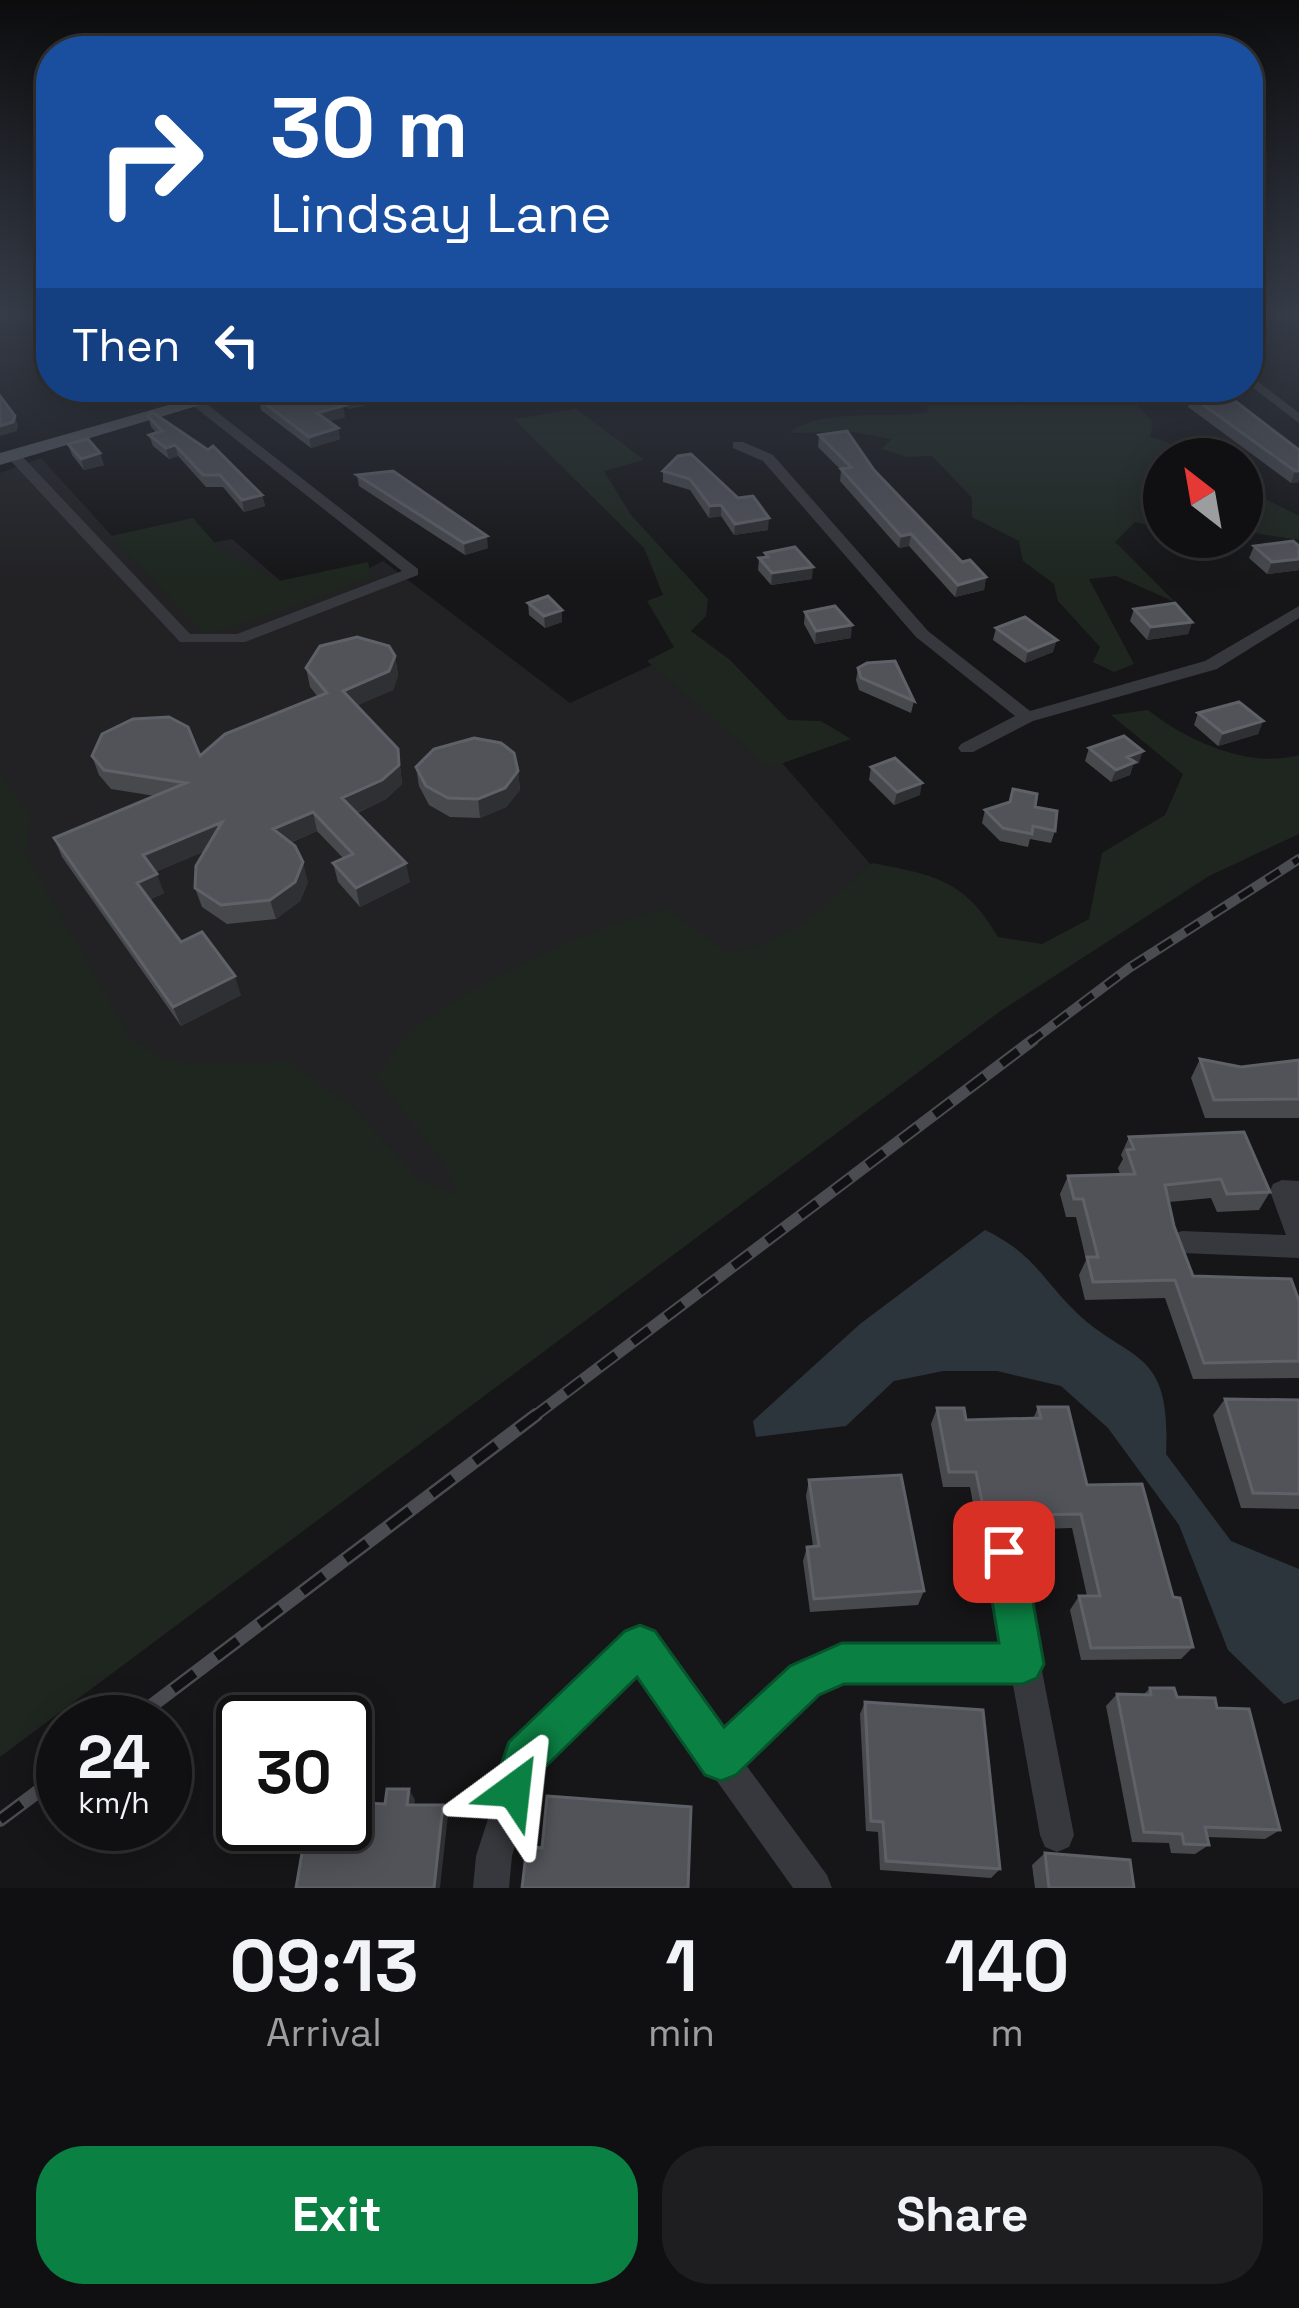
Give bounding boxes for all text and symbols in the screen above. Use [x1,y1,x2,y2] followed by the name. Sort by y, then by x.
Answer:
[270,74,469,182] text: 30 m
[72,84,228,240] icon: right
[270,179,612,248] text: Lindsay Lane
[204,312,270,378] icon: left
[72,317,180,374] text: Then
[1143,438,1263,558] north arrow
[1143,438,1263,558] map controls
[953,1501,1055,1603] pin
[971,1519,1037,1585] icon: arrive
[216,1695,372,1851] speed limit sign: 30
[78,1719,150,1796] text: 24
[451,1727,577,1853] position arrow
[78,1783,150,1822] text: km/h
[230,1920,418,2012] text: 09:13
[665,1920,698,2012] text: 1
[944,1920,1069,2012] text: 140
[266,2008,382,2057] text: Arrival
[648,2008,715,2057] text: min
[990,2008,1024,2057] text: m
[36,2146,638,2284] button: Exit
[662,2146,1263,2284] button: Share

